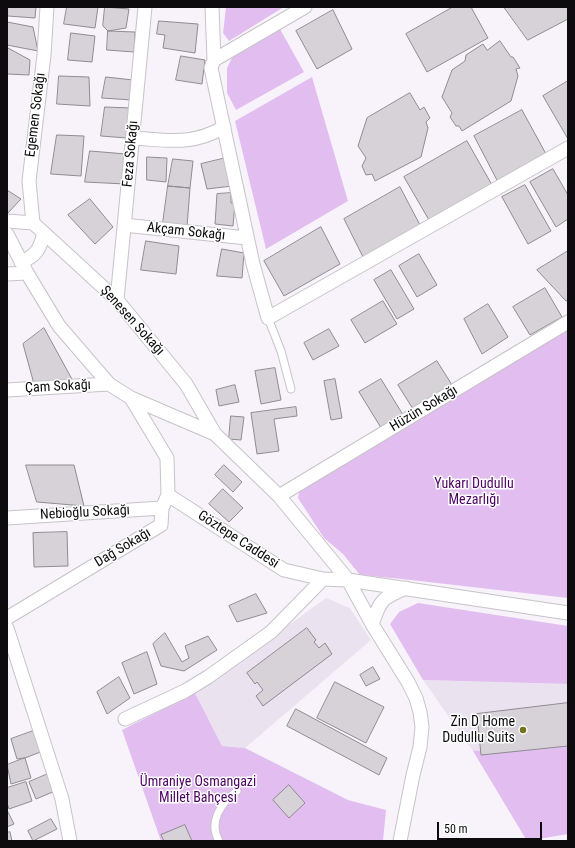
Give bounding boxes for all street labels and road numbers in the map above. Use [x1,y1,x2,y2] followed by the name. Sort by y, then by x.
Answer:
[22,72,50,158] street label: Egemen Sokağı
[120,120,142,188] street label: Feza Sokağı
[146,220,226,244] street label: Akçam Sokağı
[96,283,168,359] street label: Şenesen Sokağı
[25,377,91,397] street label: Çam Sokağı
[387,382,461,436] street label: Hüzün Sokağı
[40,502,130,524] street label: Nebioğlu Sokağı
[194,508,282,572] street label: Göztepe Caddesi
[92,525,154,571] street label: Dağ Sokağı

